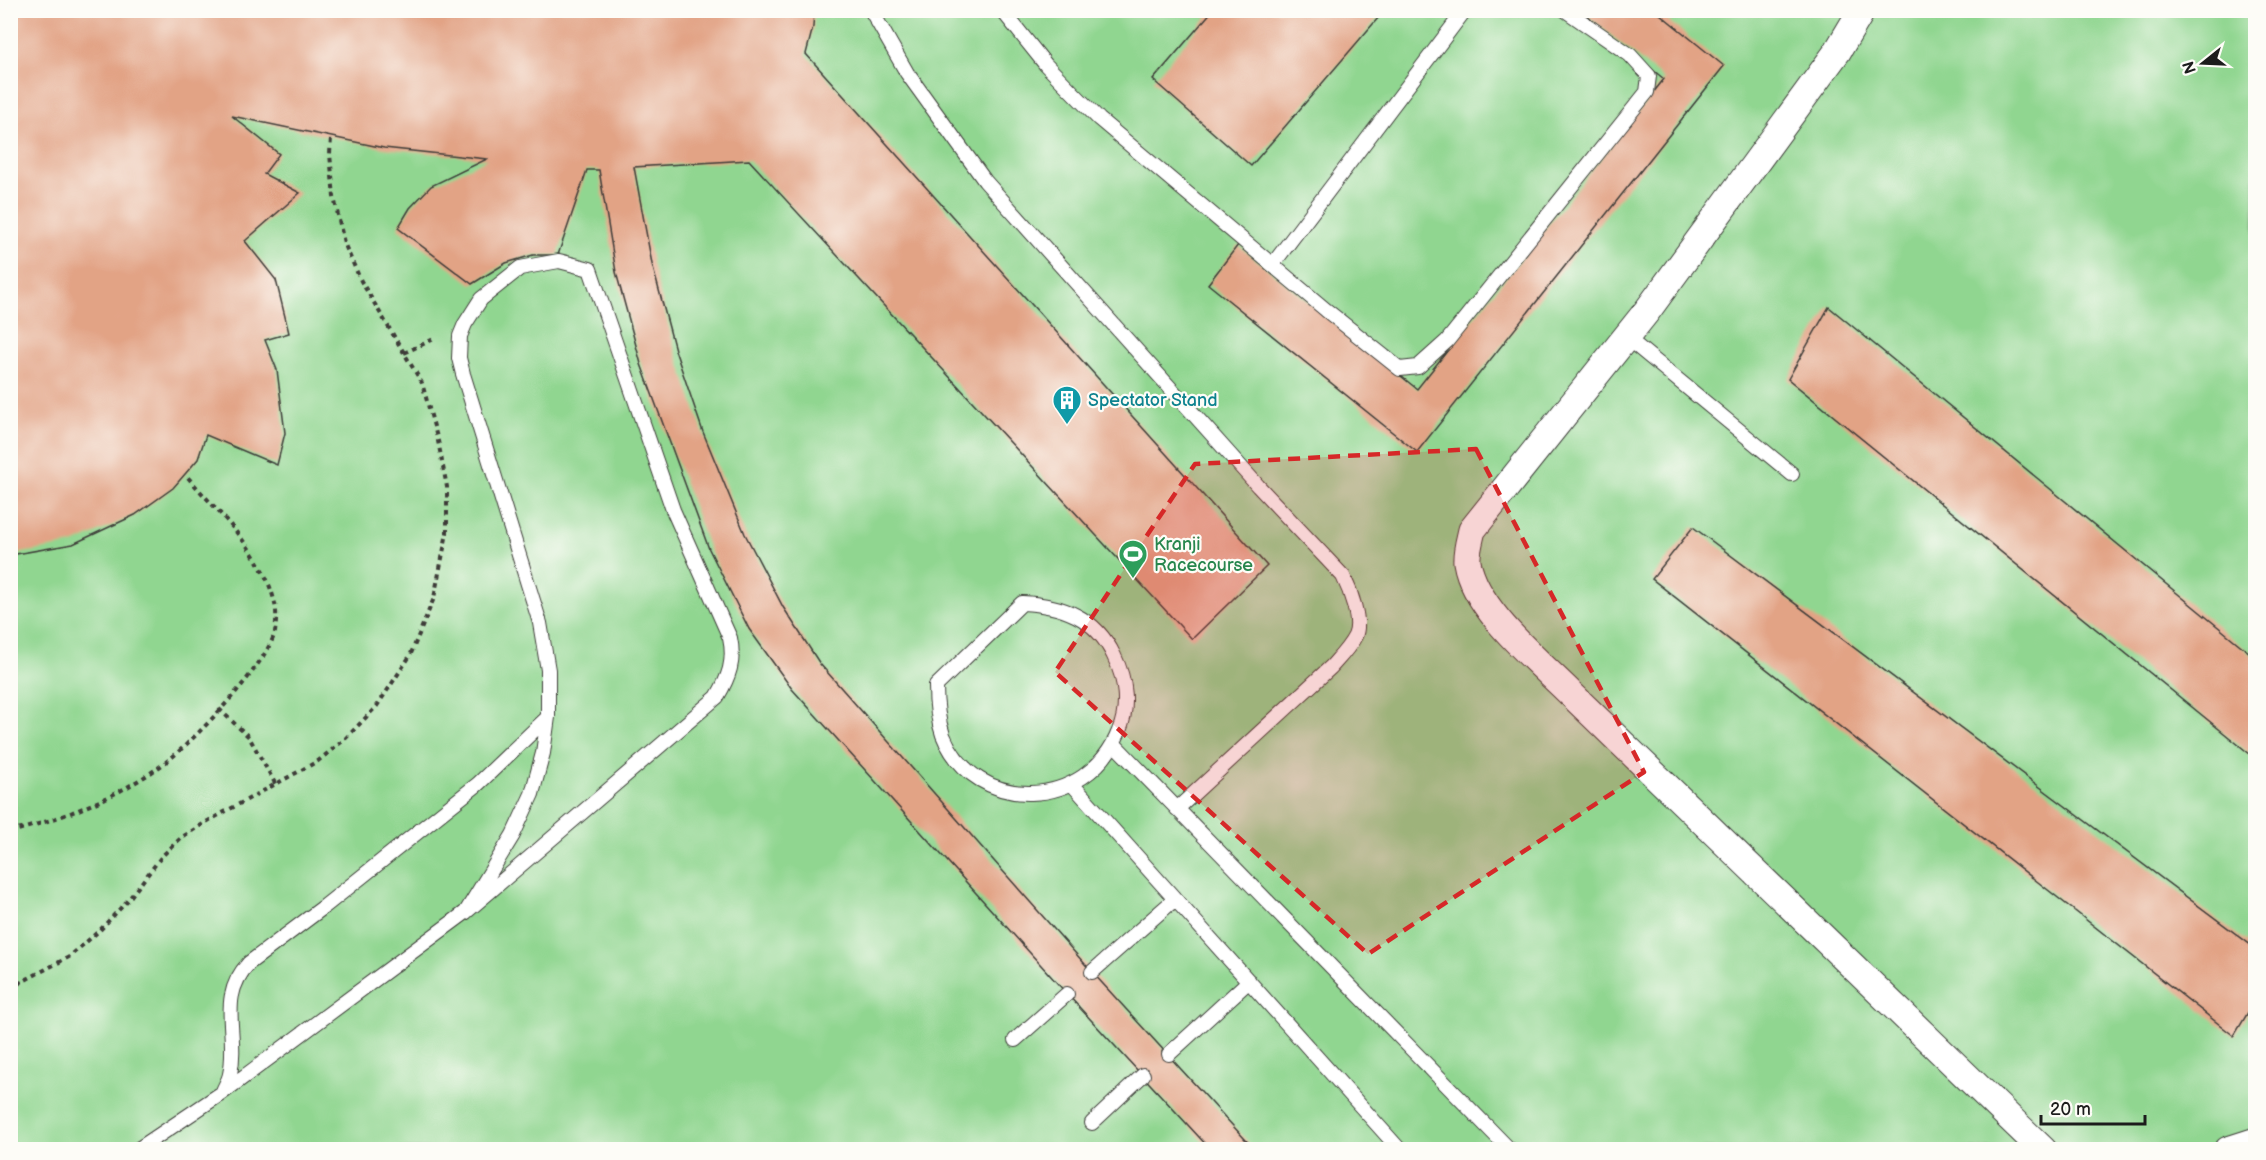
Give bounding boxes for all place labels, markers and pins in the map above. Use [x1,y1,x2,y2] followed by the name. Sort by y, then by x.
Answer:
[1051,384,1083,426] building icon: Spectator Stand
[1088,390,1218,411] place label: Spectator Stand
[1154,534,1253,576] place label: Kranji Racecourse
[1117,538,1149,580] sports icon: Kranji Racecourse

